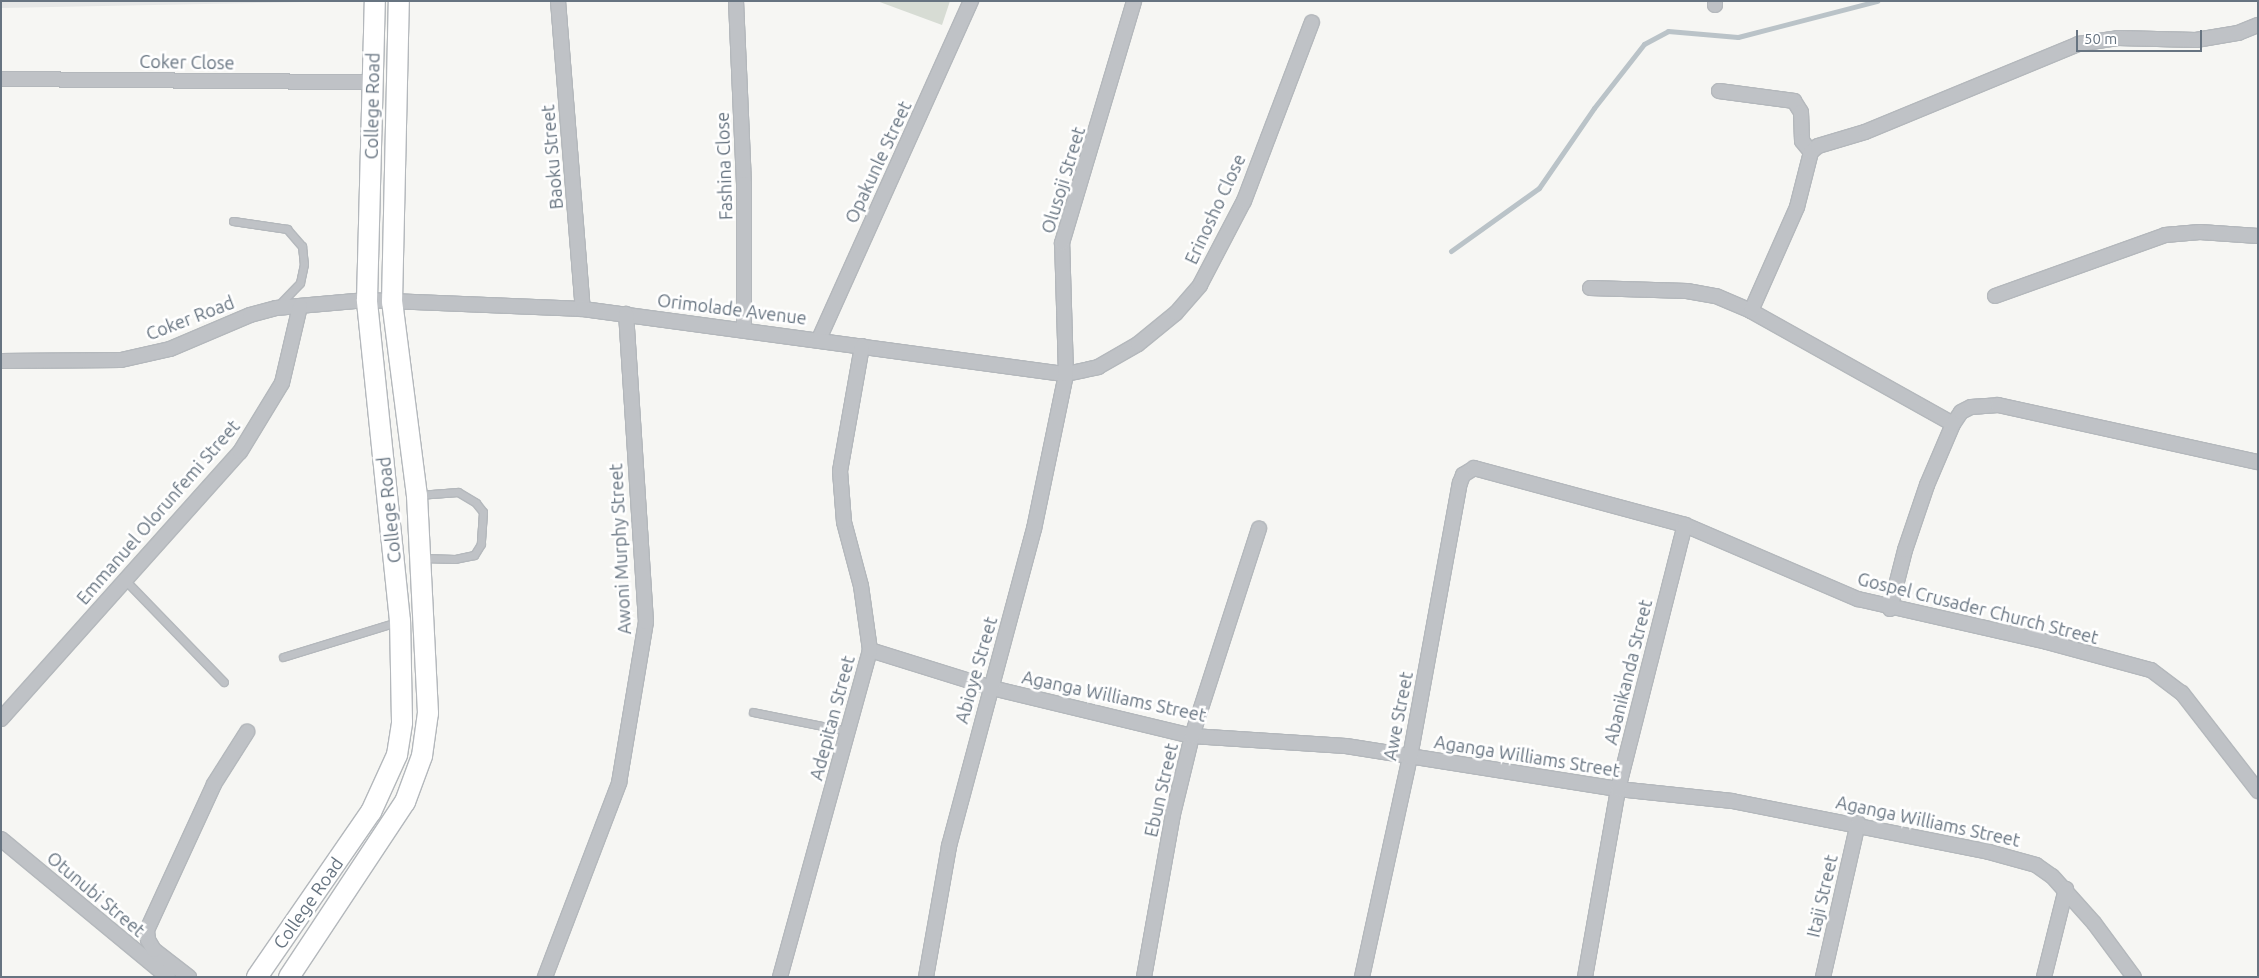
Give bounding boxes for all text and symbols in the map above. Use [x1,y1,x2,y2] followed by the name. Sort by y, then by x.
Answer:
[2079,20,2205,52] scale bar
[2084,30,2117,47] text: 50 m
[139,50,235,74] street label: Coker Close
[360,52,384,160] street label: College Road
[840,97,916,227] street label: Opakunle Street
[537,104,567,210] street label: Baoku Street
[711,112,737,220] street label: Fashina Close
[1037,124,1089,236] street label: Olusoji Street
[1180,151,1250,267] street label: Erinosho Close
[656,289,808,329] street label: Orimolade Avenue
[143,291,237,345] street label: Coker Road
[72,415,244,609] street label: Emmanuel Olorunfemi Street
[373,456,405,564] street label: College Road
[605,463,635,635] street label: Awoni Murphy Street
[1855,568,2101,648] street label: Gospel Crusader Church Street
[1600,597,1656,747] street label: Abanikanda Street
[950,614,1002,726] street label: Abioye Street
[805,653,859,783] street label: Adepitan Street
[1020,666,1208,726] street label: Aganga Williams Street
[1379,670,1417,762] street label: Awe Street
[1433,731,1621,781] street label: Aganga Williams Street
[1140,741,1182,839] street label: Ebun Street
[1834,791,2022,851] street label: Aganga Williams Street
[43,847,149,941] street label: Otunubi Street
[269,853,347,953] street label: College Road
[1802,853,1842,939] street label: Itaji Street

